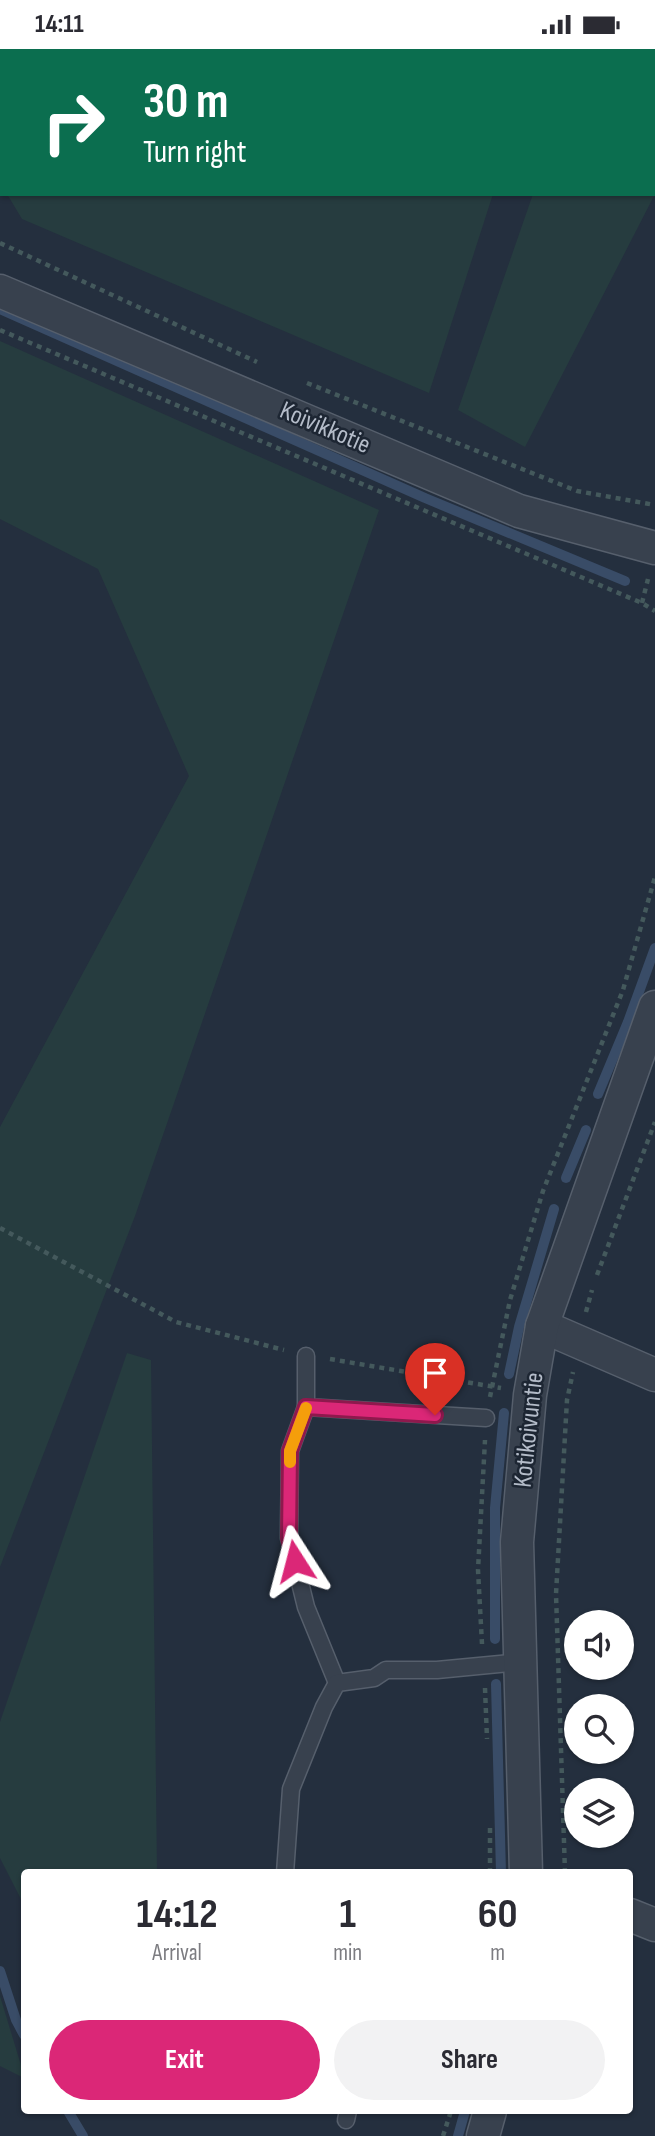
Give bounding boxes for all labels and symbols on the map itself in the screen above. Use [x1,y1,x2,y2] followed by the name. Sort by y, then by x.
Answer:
[275,395,375,461] street label: Koivikkotie
[405,1343,465,1415] pin
[508,1371,550,1489] street label: Kotikoivuntie
[258,1524,332,1598] position arrow

